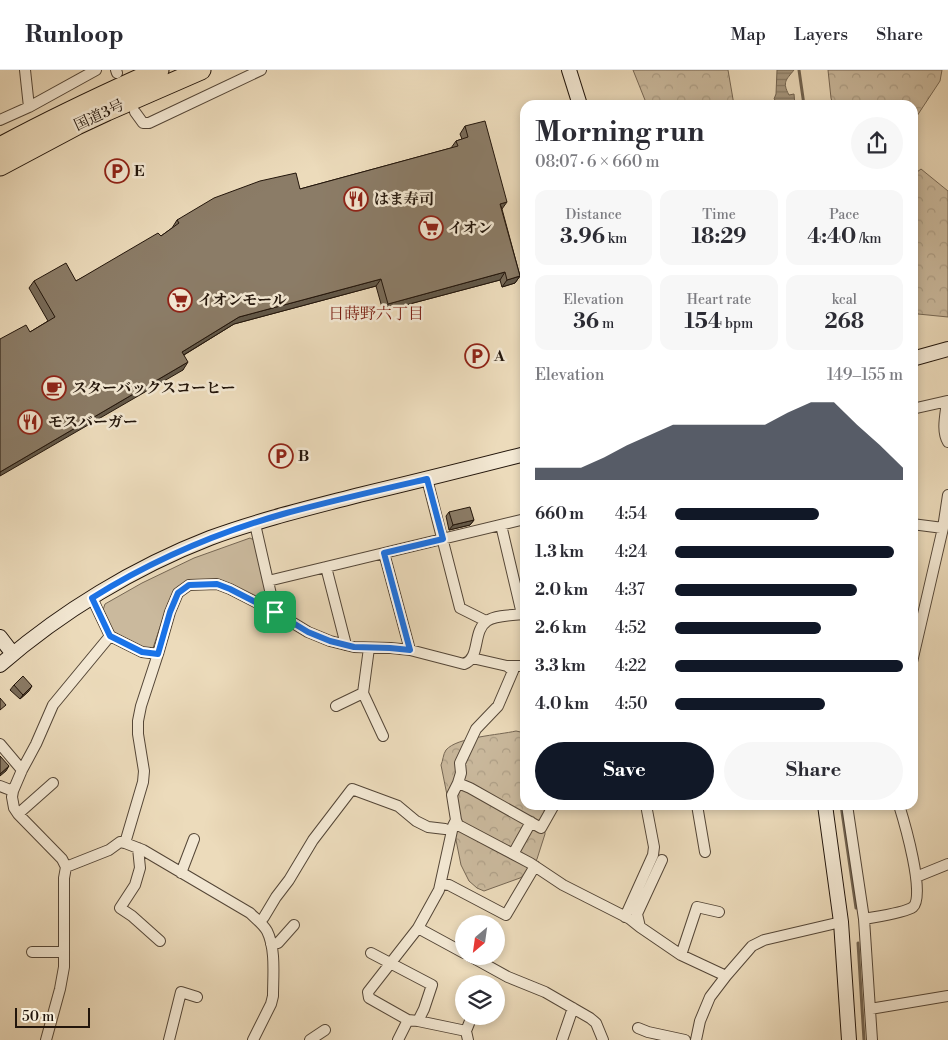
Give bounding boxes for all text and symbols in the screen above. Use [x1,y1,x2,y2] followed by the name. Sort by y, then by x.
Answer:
[25,20,124,50] text: Runloop
[731,23,766,46] text: Map
[794,23,848,46] text: Layers
[876,23,923,46] text: Share
[71,96,127,135] street label: 国道3号
[535,115,704,150] text: Morning run
[851,117,903,169] button: share
[535,152,660,172] text: 08:07 · 6 × 660 m
[104,158,130,184] parking icon: E
[134,162,144,181] place label: E
[343,186,369,212] restaurant icon: はま寿司
[374,190,434,209] place label: はま寿司
[565,206,622,224] text: Distance
[702,206,736,224] text: Time
[829,206,859,224] text: Pace
[418,215,444,241] supermarket icon: イオン
[448,219,493,238] place label: イオン
[560,224,605,250] text: 3.96
[691,224,747,250] text: 18:29
[807,224,856,250] text: 4:40
[605,230,627,248] text: km
[856,230,881,248] text: /km
[167,287,193,313] supermarket icon: イオンモール
[198,291,287,310] place label: イオンモール
[563,291,624,309] text: Elevation
[687,291,751,309] text: Heart rate
[832,291,857,309] text: kcal
[328,304,424,324] district label: 日蒔野六丁目
[573,309,599,335] text: 36
[685,309,722,335] text: 154
[824,309,864,335] text: 268
[599,315,614,333] text: m
[722,315,753,333] text: bpm
[464,343,490,369] parking icon: A
[493,347,505,366] place label: A
[535,365,604,385] text: Elevation
[827,365,903,385] text: 149–155 m
[41,375,67,401] cafe icon: スターバックスコーヒー
[72,379,236,398] place label: スターバックスコーヒー
[17,409,43,435] restaurant icon: モスバーガー
[48,413,138,432] place label: モスバーガー
[268,443,294,469] parking icon: B
[298,447,309,466] place label: B
[535,504,584,524] text: 660 m
[615,504,647,524] text: 4:54
[535,542,584,562] text: 1.3 km
[615,542,647,562] text: 4:24
[535,580,588,600] text: 2.0 km
[615,580,645,600] text: 4:37
[254,591,296,633] pin
[261,598,289,626] icon: arrive
[535,618,586,638] text: 2.6 km
[615,618,646,638] text: 4:52
[535,656,586,676] text: 3.3 km
[615,656,646,676] text: 4:22
[535,694,589,714] text: 4.0 km
[615,694,648,714] text: 4:50
[535,742,714,800] button: Save
[724,742,903,800] button: Share
[455,915,505,965] north arrow
[455,915,505,1025] map controls
[455,975,505,1025] button: layers
[15,1005,90,1028] scale bar
[22,1008,54,1026] text: 50 m

